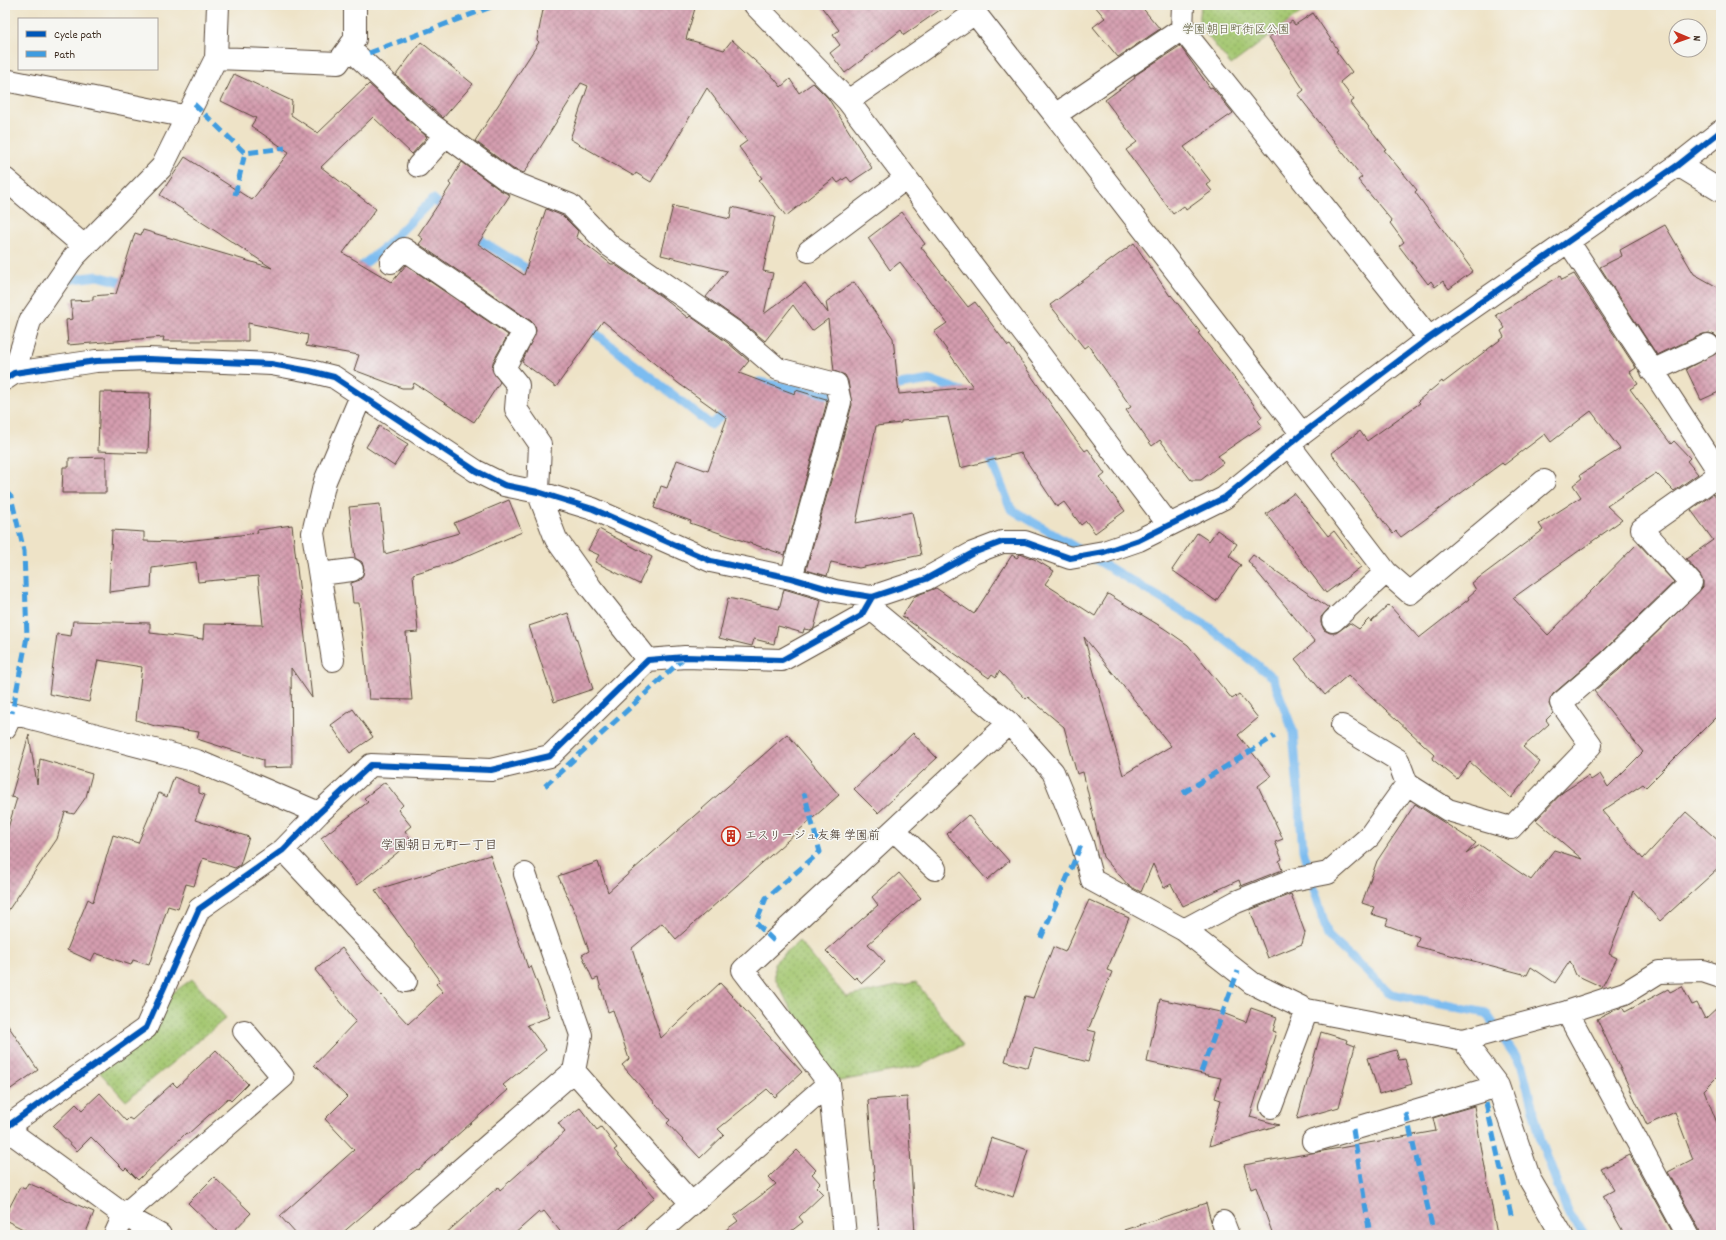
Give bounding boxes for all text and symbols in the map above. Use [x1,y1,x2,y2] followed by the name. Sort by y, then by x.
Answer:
[18,18,158,70] legend
[1668,18,1708,58] north arrow
[1182,22,1290,39] park label: 学園朝日町街区公園
[54,27,102,44] text: Cycle path
[1688,35,1704,42] text: N
[54,47,75,64] text: Path
[720,825,742,847] building icon: エスリージュ友舞 学園前
[745,828,880,845] place label: エスリージュ友舞 学園前
[380,837,498,856] district label: 学園朝日元町一丁目

